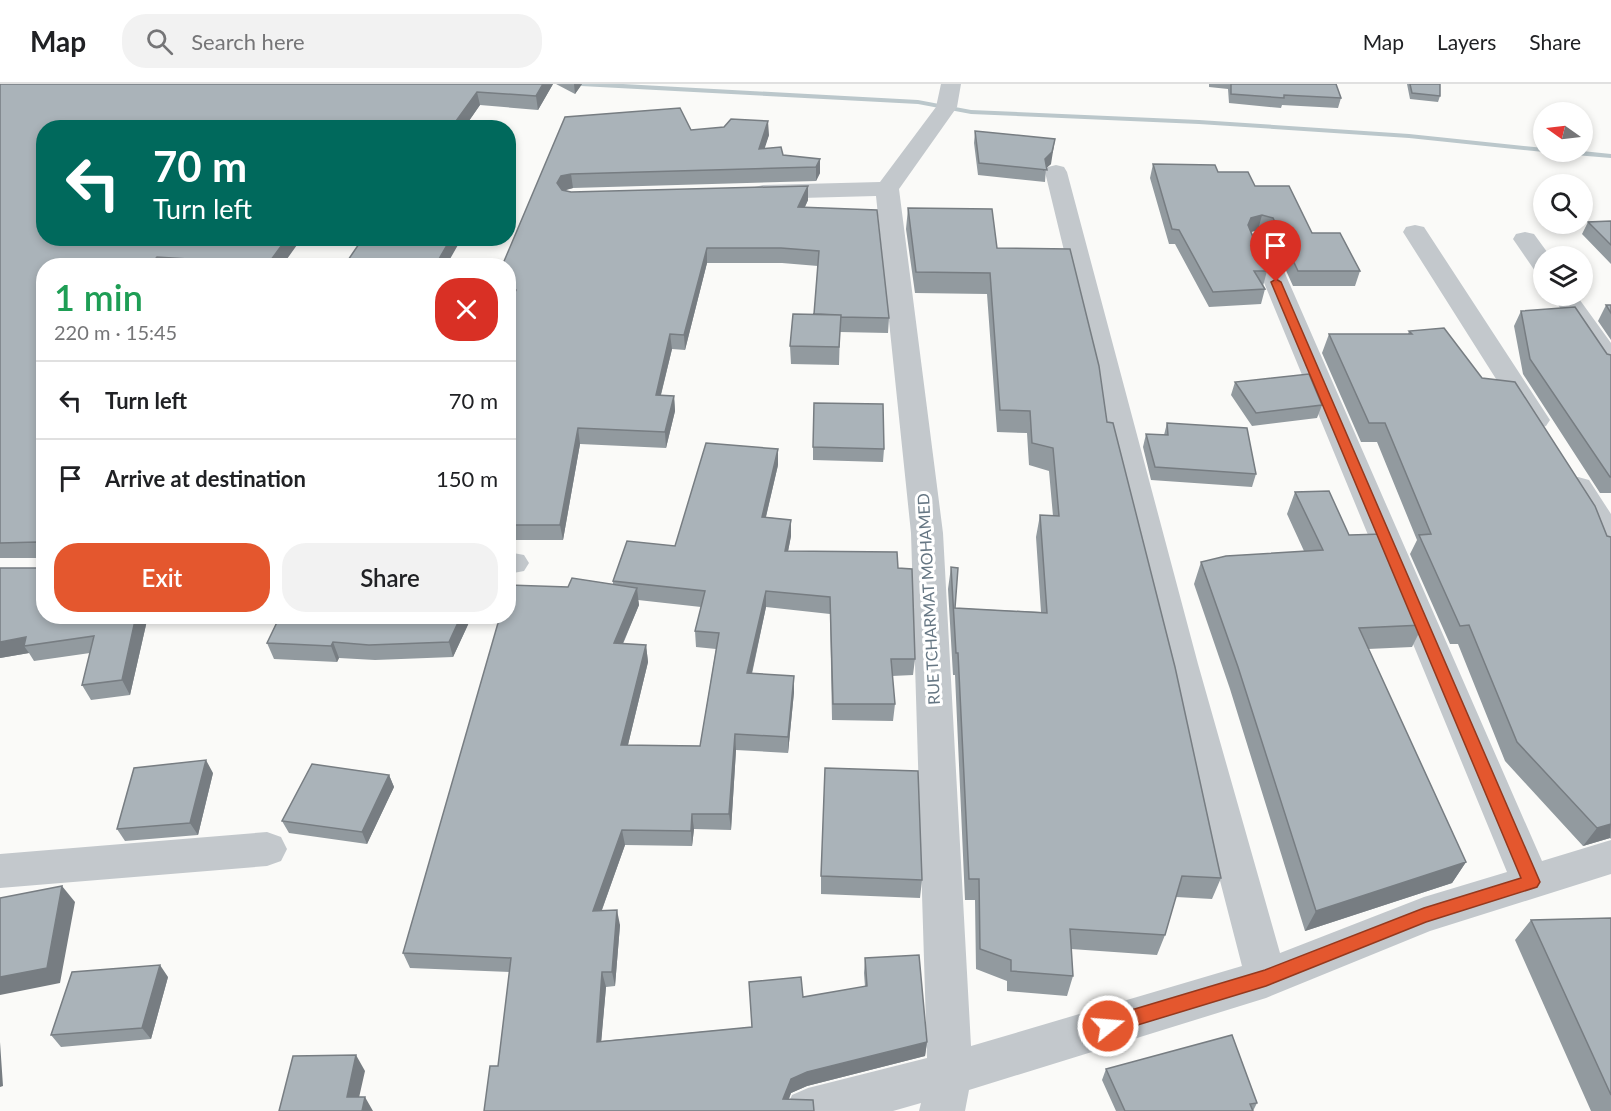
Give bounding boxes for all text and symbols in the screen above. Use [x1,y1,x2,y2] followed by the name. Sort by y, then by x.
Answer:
[122,14,542,68] search box
[30,24,86,58] text: Map
[143,25,176,58] icon: search
[191,28,305,55] text: Search here
[1363,29,1404,54] text: Map
[1437,29,1496,54] text: Layers
[1529,29,1581,54] text: Share
[1533,102,1593,162] north arrow
[1533,102,1593,306] map controls
[153,141,247,191] text: 70 m
[54,144,132,222] icon: left
[1533,174,1593,234] button: search
[153,192,252,225] text: Turn left
[1250,220,1301,282] pin
[1259,229,1292,262] icon: arrive
[1533,246,1593,306] button: layers
[54,275,143,319] text: 1 min
[435,278,498,341] button: close
[54,320,177,344] text: 220 m · 15:45
[54,384,87,417] icon: left
[105,387,187,414] text: Turn left
[449,387,498,414] text: 70 m
[54,462,87,495] icon: arrive
[105,465,306,492] text: Arrive at destination
[436,465,498,492] text: 150 m
[913,493,943,705] street label: RUE TCHARMAT MOHAMED
[54,543,270,612] button: Exit
[282,543,498,612] button: Share
[1076,994,1140,1058] position arrow

